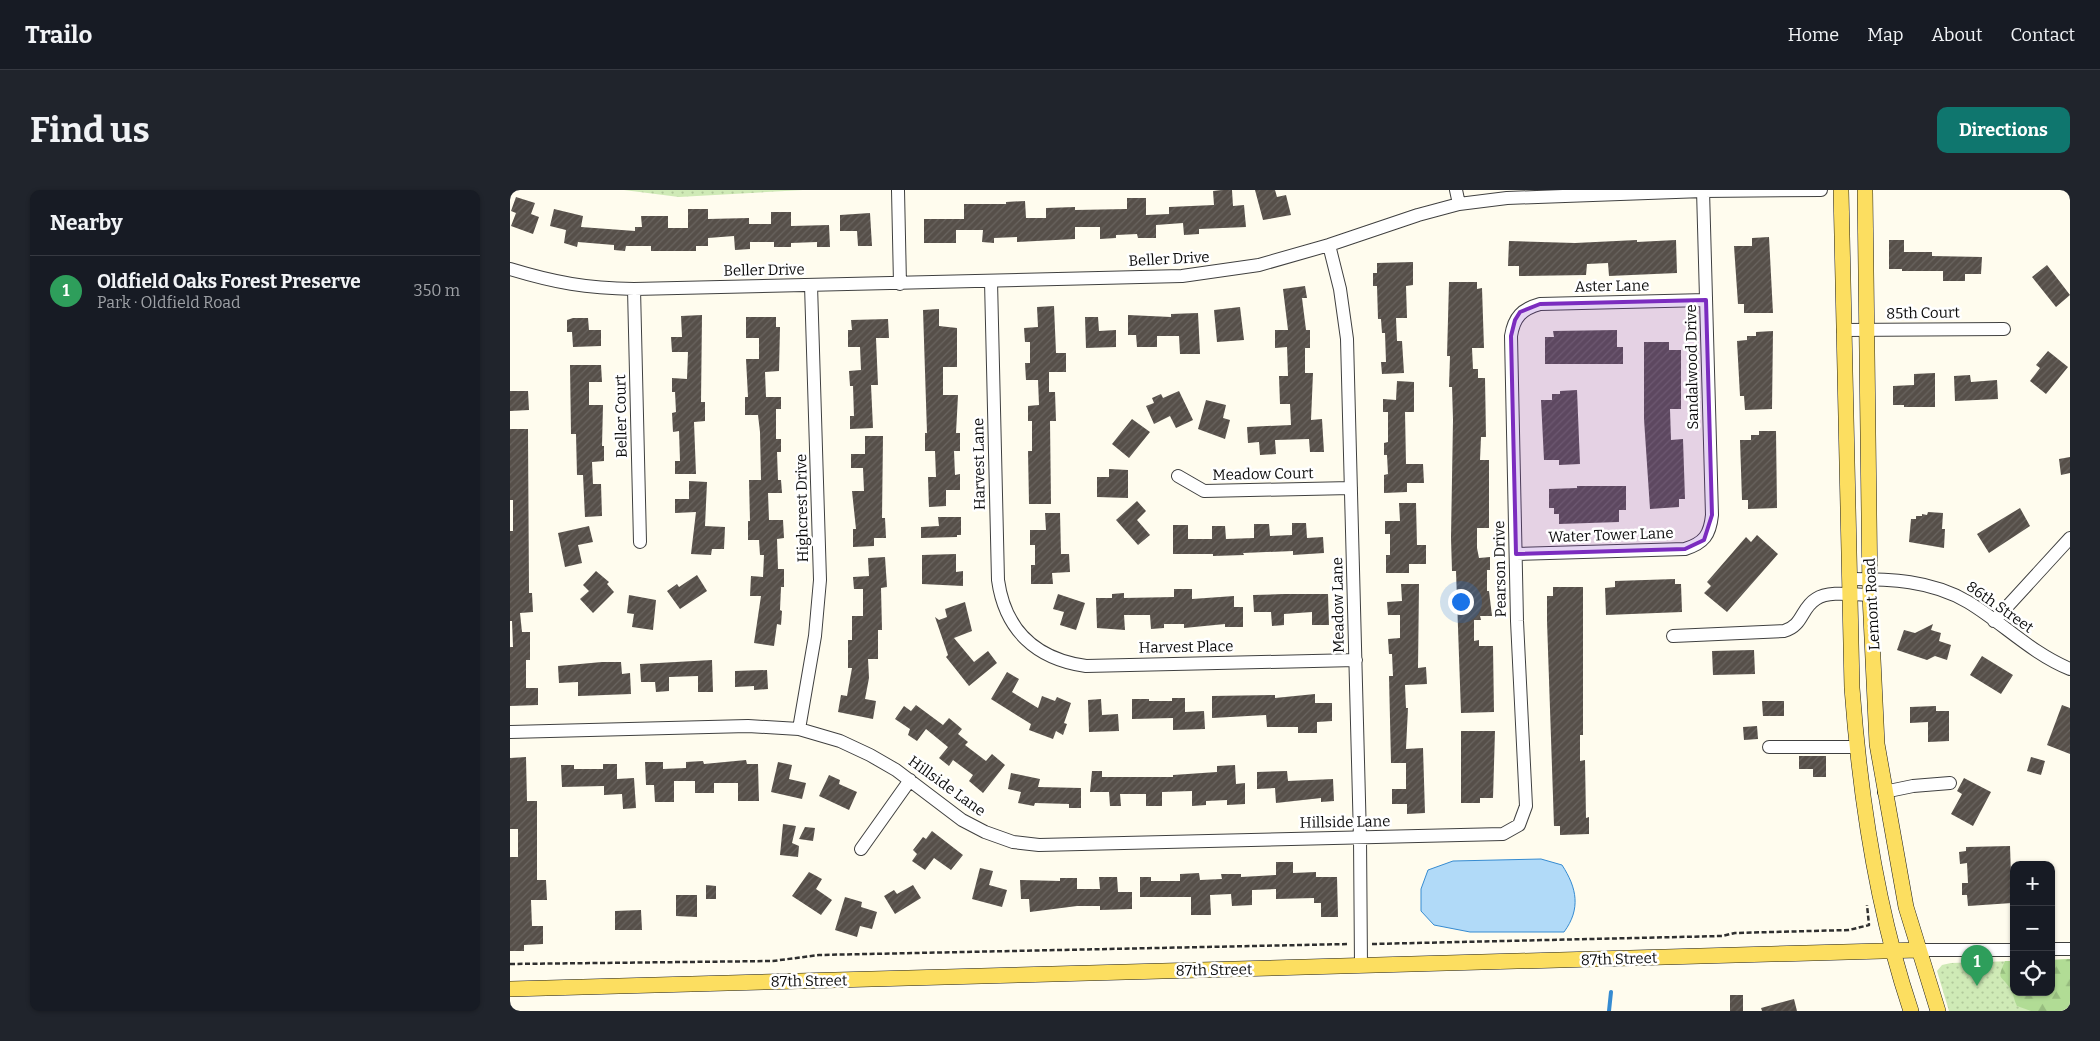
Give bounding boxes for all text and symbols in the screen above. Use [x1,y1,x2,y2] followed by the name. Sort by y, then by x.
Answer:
[25,21,92,49] text: Trailo
[1788,24,1839,46] text: Home
[1867,24,1903,46] text: Map
[1931,24,1982,46] text: About
[2010,24,2075,46] text: Contact
[1937,107,2070,153] button: Directions
[30,109,150,151] text: Find us
[50,210,123,236] text: Nearby
[1128,248,1210,270] street label: Beller Drive
[723,260,805,280] street label: Beller Drive
[97,270,361,293] text: Oldfield Oaks Forest Preserve
[1575,276,1649,296] street label: Aster Lane
[63,281,69,300] text: 1
[414,281,460,300] text: 350 m
[97,293,241,312] text: Park · Oldfield Road
[1886,303,1961,323] street label: 85th Court
[1682,304,1702,430] street label: Sandalwood Drive
[611,374,631,458] street label: Beller Court
[969,418,989,510] street label: Harvest Lane
[792,454,812,562] street label: Highcrest Drive
[1212,464,1314,484] street label: Meadow Court
[1490,520,1510,618] street label: Pearson Drive
[1548,524,1674,546] street label: Water Tower Lane
[1328,557,1348,653] street label: Meadow Lane
[1861,557,1883,651] street label: Lemont Road
[1963,577,2037,637] street label: 86th Street
[1448,589,1474,615] your location
[1138,637,1234,657] street label: Harvest Place
[905,752,989,820] street label: Hillside Lane
[1299,812,1391,832] street label: Hillside Lane
[2010,861,2055,996] map controls
[2010,861,2055,906] button: +
[2010,906,2055,951] button: −
[1961,945,1993,986] pin: 1
[1580,949,1658,969] street label: 87th Street
[2010,951,2055,996] button: locate
[1176,960,1253,980] street label: 87th Street
[771,971,848,991] street label: 87th Street

